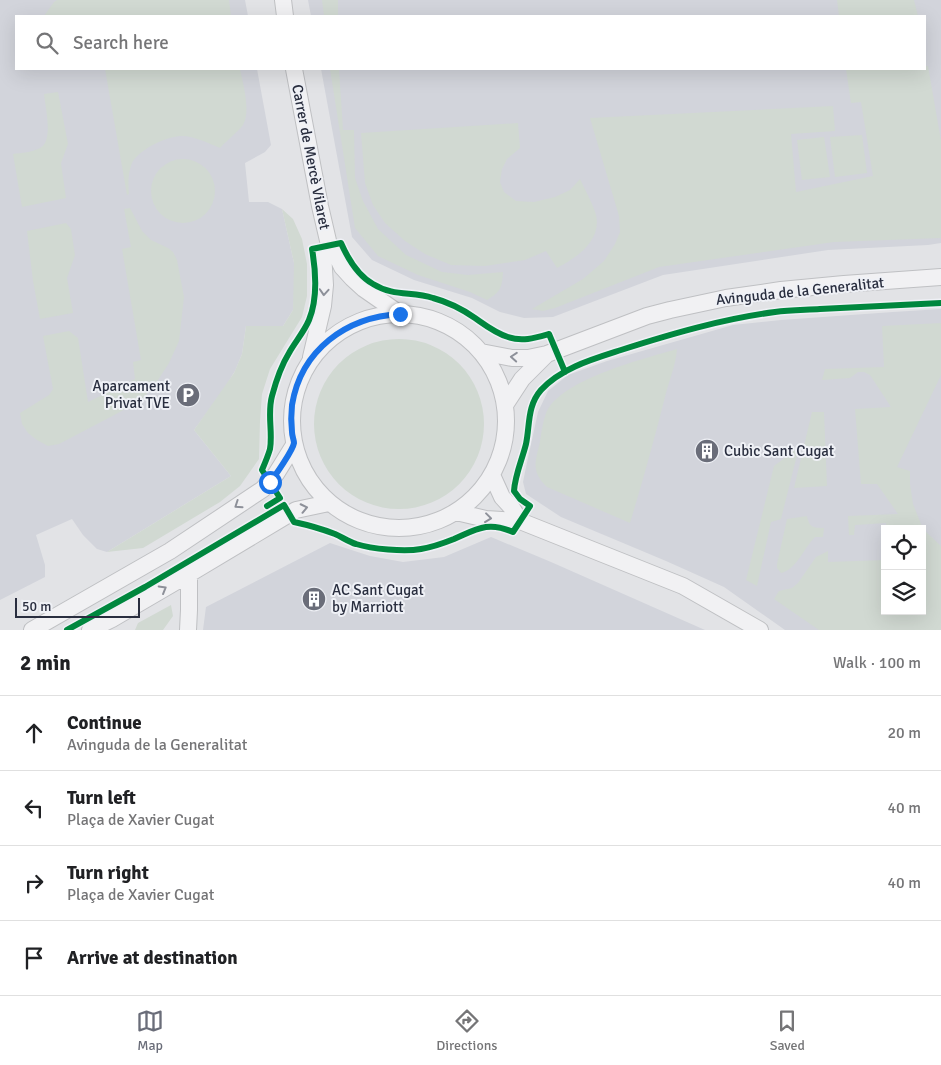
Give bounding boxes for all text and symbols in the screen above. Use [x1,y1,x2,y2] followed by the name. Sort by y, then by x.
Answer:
[15,15,926,70] search box
[33,29,61,57] icon: search
[73,31,169,55] text: Search here
[288,83,334,231] street label: Carrer de Mercè Vilaret
[715,273,885,309] street label: Avinguda de la Generalitat
[319,288,330,296] one-way arrow
[389,303,412,326] route end
[510,352,518,363] one-way arrow
[92,377,170,412] place label: Aparcament Privat TVE
[175,382,201,408] parking icon: Aparcament Privat TVE
[694,438,720,464] building icon: Cubic Sant Cugat
[724,442,834,460] place label: Cubic Sant Cugat
[259,471,282,494] route start
[235,499,244,509] one-way arrow
[299,503,308,514] one-way arrow
[483,513,492,523] one-way arrow
[881,525,926,615] map controls
[881,525,926,570] button: locate
[881,570,926,615] button: layers
[332,581,424,616] place label: AC Sant Cugat by Marriott
[158,585,167,595] one-way arrow
[301,586,327,612] building icon: AC Sant Cugat by Marriott
[15,595,140,618] scale bar
[22,598,51,615] text: 50 m
[20,650,71,676] text: 2 min
[833,653,921,673] text: Walk · 100 m
[67,711,142,735] text: Continue
[20,719,48,747] icon: ahead
[887,723,921,743] text: 20 m
[67,735,247,755] text: Avinguda de la Generalitat
[67,786,136,810] text: Turn left
[20,794,48,822] icon: left
[887,798,921,818] text: 40 m
[67,810,214,830] text: Plaça de Xavier Cugat
[67,861,149,885] text: Turn right
[20,869,48,897] icon: right
[887,873,921,893] text: 40 m
[67,885,214,905] text: Plaça de Xavier Cugat
[20,944,48,972] icon: arrive
[67,946,238,970] text: Arrive at destination
[136,1007,164,1054] tab: Map
[436,1007,497,1054] tab: Directions
[770,1007,805,1054] tab: Saved

